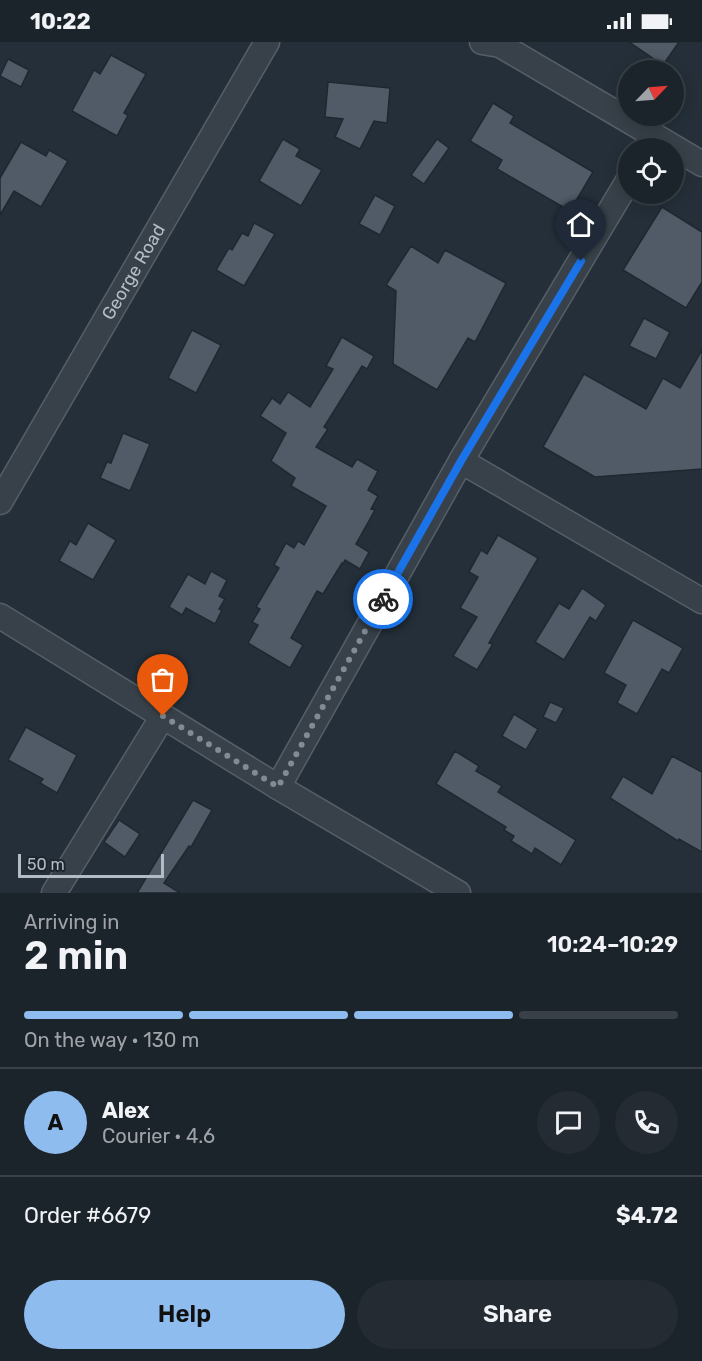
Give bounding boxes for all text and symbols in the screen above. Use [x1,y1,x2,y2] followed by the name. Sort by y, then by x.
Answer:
[30,8,91,35] text: 10:22
[618,60,684,126] north arrow
[618,60,684,204] map controls
[618,138,684,204] button: locate
[555,199,606,261] pin
[564,208,597,241] icon: home
[97,220,170,324] street label: George Road
[353,569,413,629] courier
[367,583,400,616] icon: bike
[137,654,188,716] pin
[146,663,179,696] icon: bag
[18,851,164,878] scale bar
[27,855,65,874] text: 50 m
[24,910,119,934] text: Arriving in
[547,931,678,958] text: 10:24–10:29
[24,933,128,979] text: 2 min
[24,1028,199,1052] text: On the way · 130 m
[537,1091,600,1154] button: chat
[615,1091,678,1154] button: phone
[102,1097,150,1124] text: Alex
[48,1109,63,1136] text: A
[102,1124,215,1148] text: Courier · 4.6
[24,1202,151,1229] text: Order #6679
[616,1202,678,1229] text: $4.72
[24,1280,345,1349] button: Help
[357,1280,678,1349] button: Share

